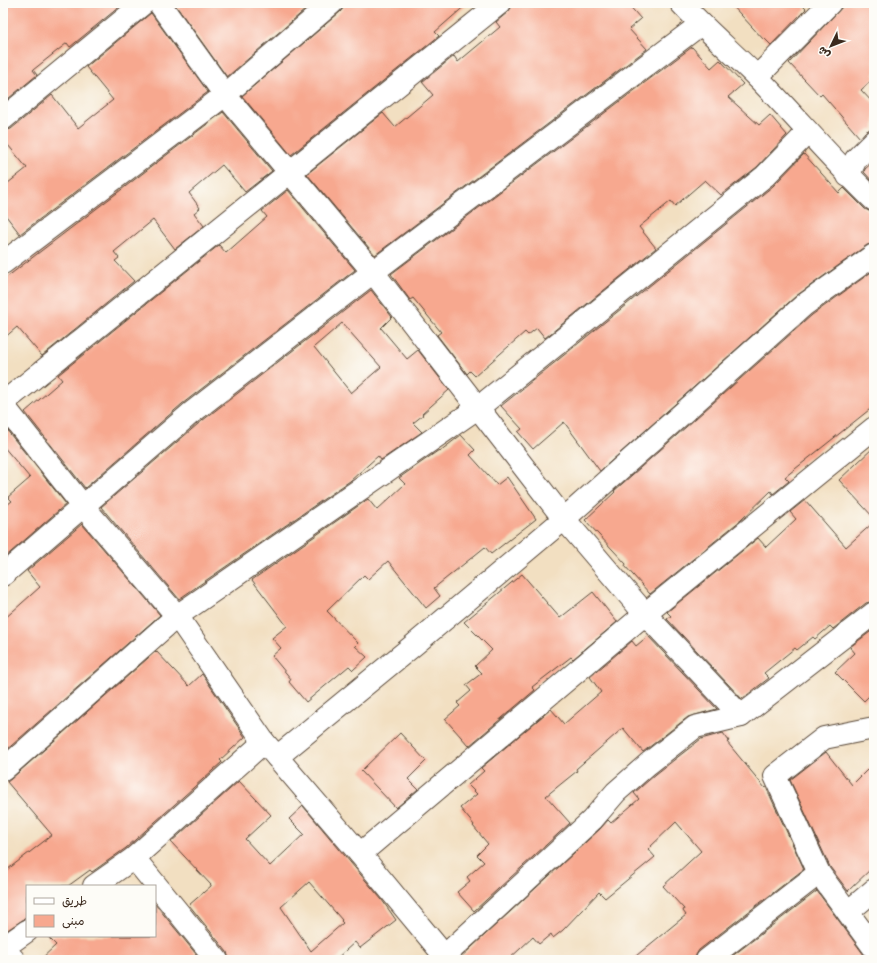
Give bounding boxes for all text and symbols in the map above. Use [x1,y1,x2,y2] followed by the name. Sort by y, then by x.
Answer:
[811,26,851,66] north arrow
[815,42,835,61] text: ش
[26,885,156,937] legend
[62,894,87,911] text: طريق
[62,914,85,931] text: مبنى

